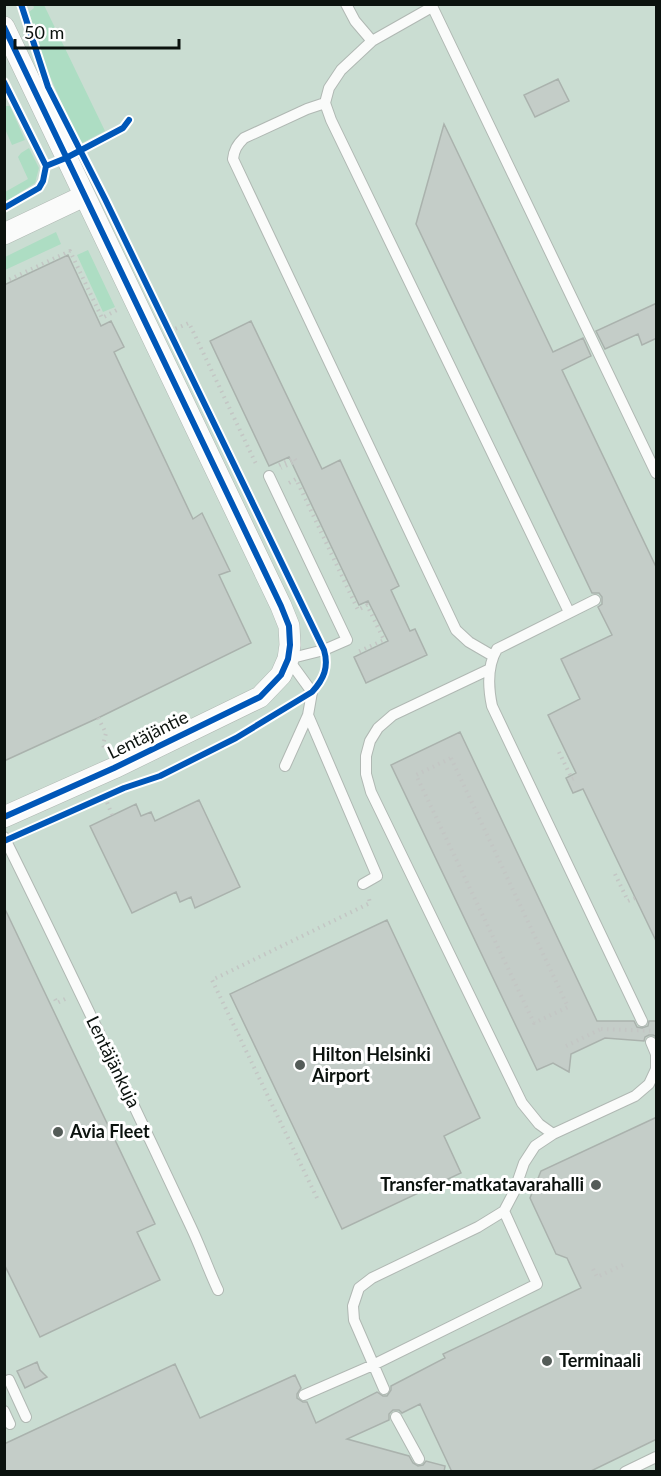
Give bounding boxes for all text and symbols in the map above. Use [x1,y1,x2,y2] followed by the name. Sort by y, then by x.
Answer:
[15,12,178,50] scale bar
[24,21,64,43] text: 50 m
[104,705,192,763] street label: Lentäjäntie
[82,1012,146,1111] street label: Lentäjänkuja
[311,1043,431,1086] place label: Hilton Helsinki Airport
[293,1058,307,1072] marker: Hilton Helsinki Airport
[69,1120,150,1142] place label: Avia Fleet
[51,1125,65,1139] marker: Avia Fleet
[380,1173,584,1195] place label: Transfer-matkatavarahalli
[589,1178,603,1192] marker: Transfer-matkatavarahalli
[559,1349,641,1371] place label: Terminaali
[540,1354,554,1368] marker: Terminaali

